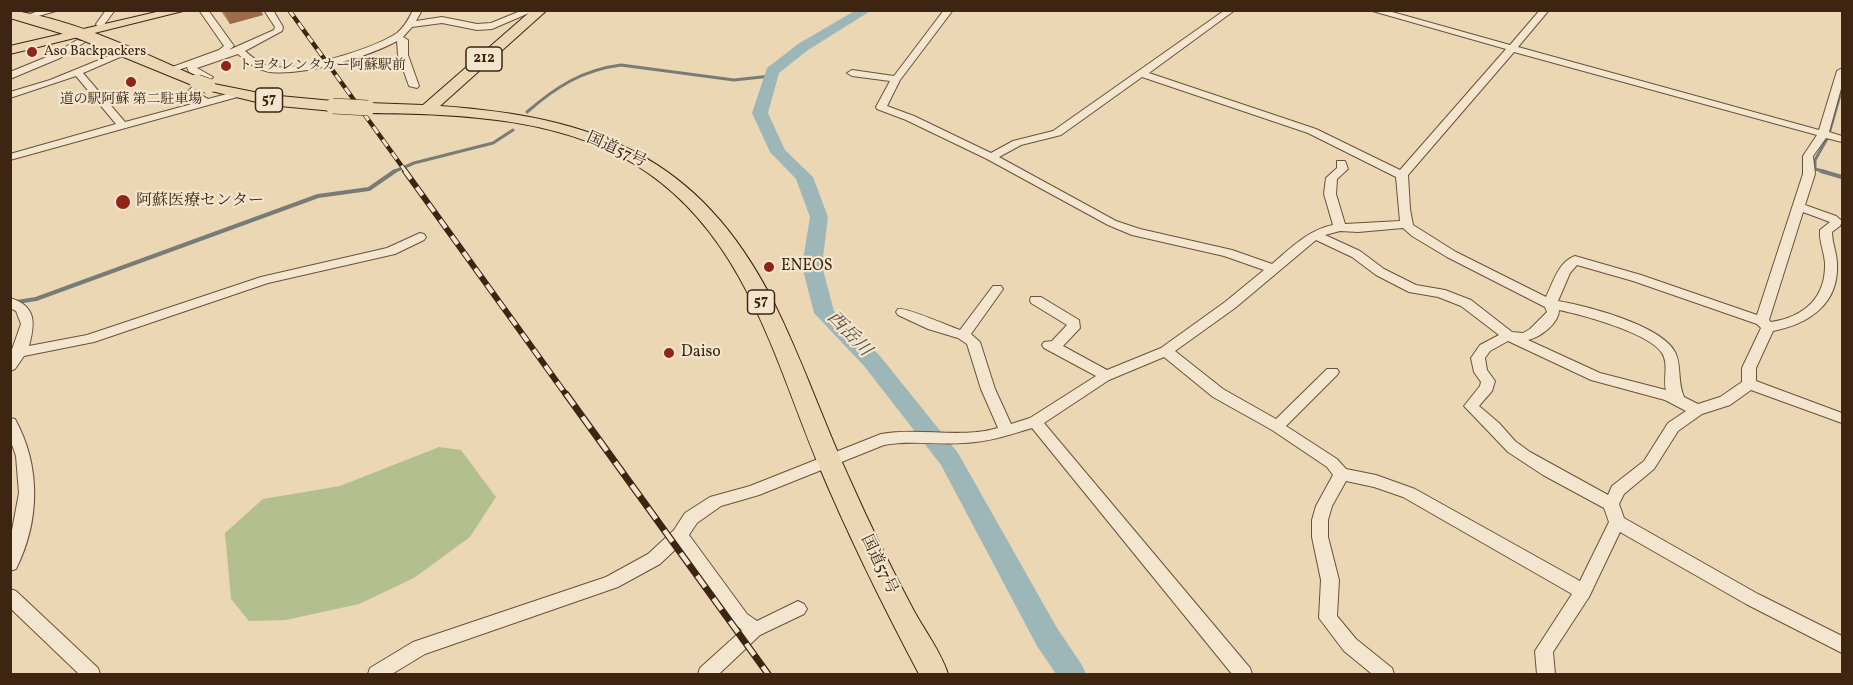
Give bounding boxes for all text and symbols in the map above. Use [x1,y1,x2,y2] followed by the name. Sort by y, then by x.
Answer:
[44,44,146,60] place label: Aso Backpackers
[25,45,39,59] marker: Aso Backpackers
[466,47,502,71] road number: 212
[238,58,406,74] place label: トヨタレンタカー阿蘇駅前
[219,59,233,73] marker: トヨタレンタカー阿蘇駅前
[124,75,138,89] marker: 道の駅阿蘇 第二駐車場
[256,88,282,112] road number: 57
[60,92,202,108] place label: 道の駅阿蘇 第二駐車場
[583,129,649,173] street label: 国道57号
[136,192,264,212] place label: 阿蘇医療センター
[114,193,132,211] marker: 阿蘇医療センター
[781,257,833,277] place label: ENEOS
[762,260,776,274] marker: ENEOS
[748,290,774,314] road number: 57
[821,308,875,362] water label: 西岳川
[681,343,721,363] place label: Daiso
[662,346,676,360] marker: Daiso
[855,532,901,598] street label: 国道57号

